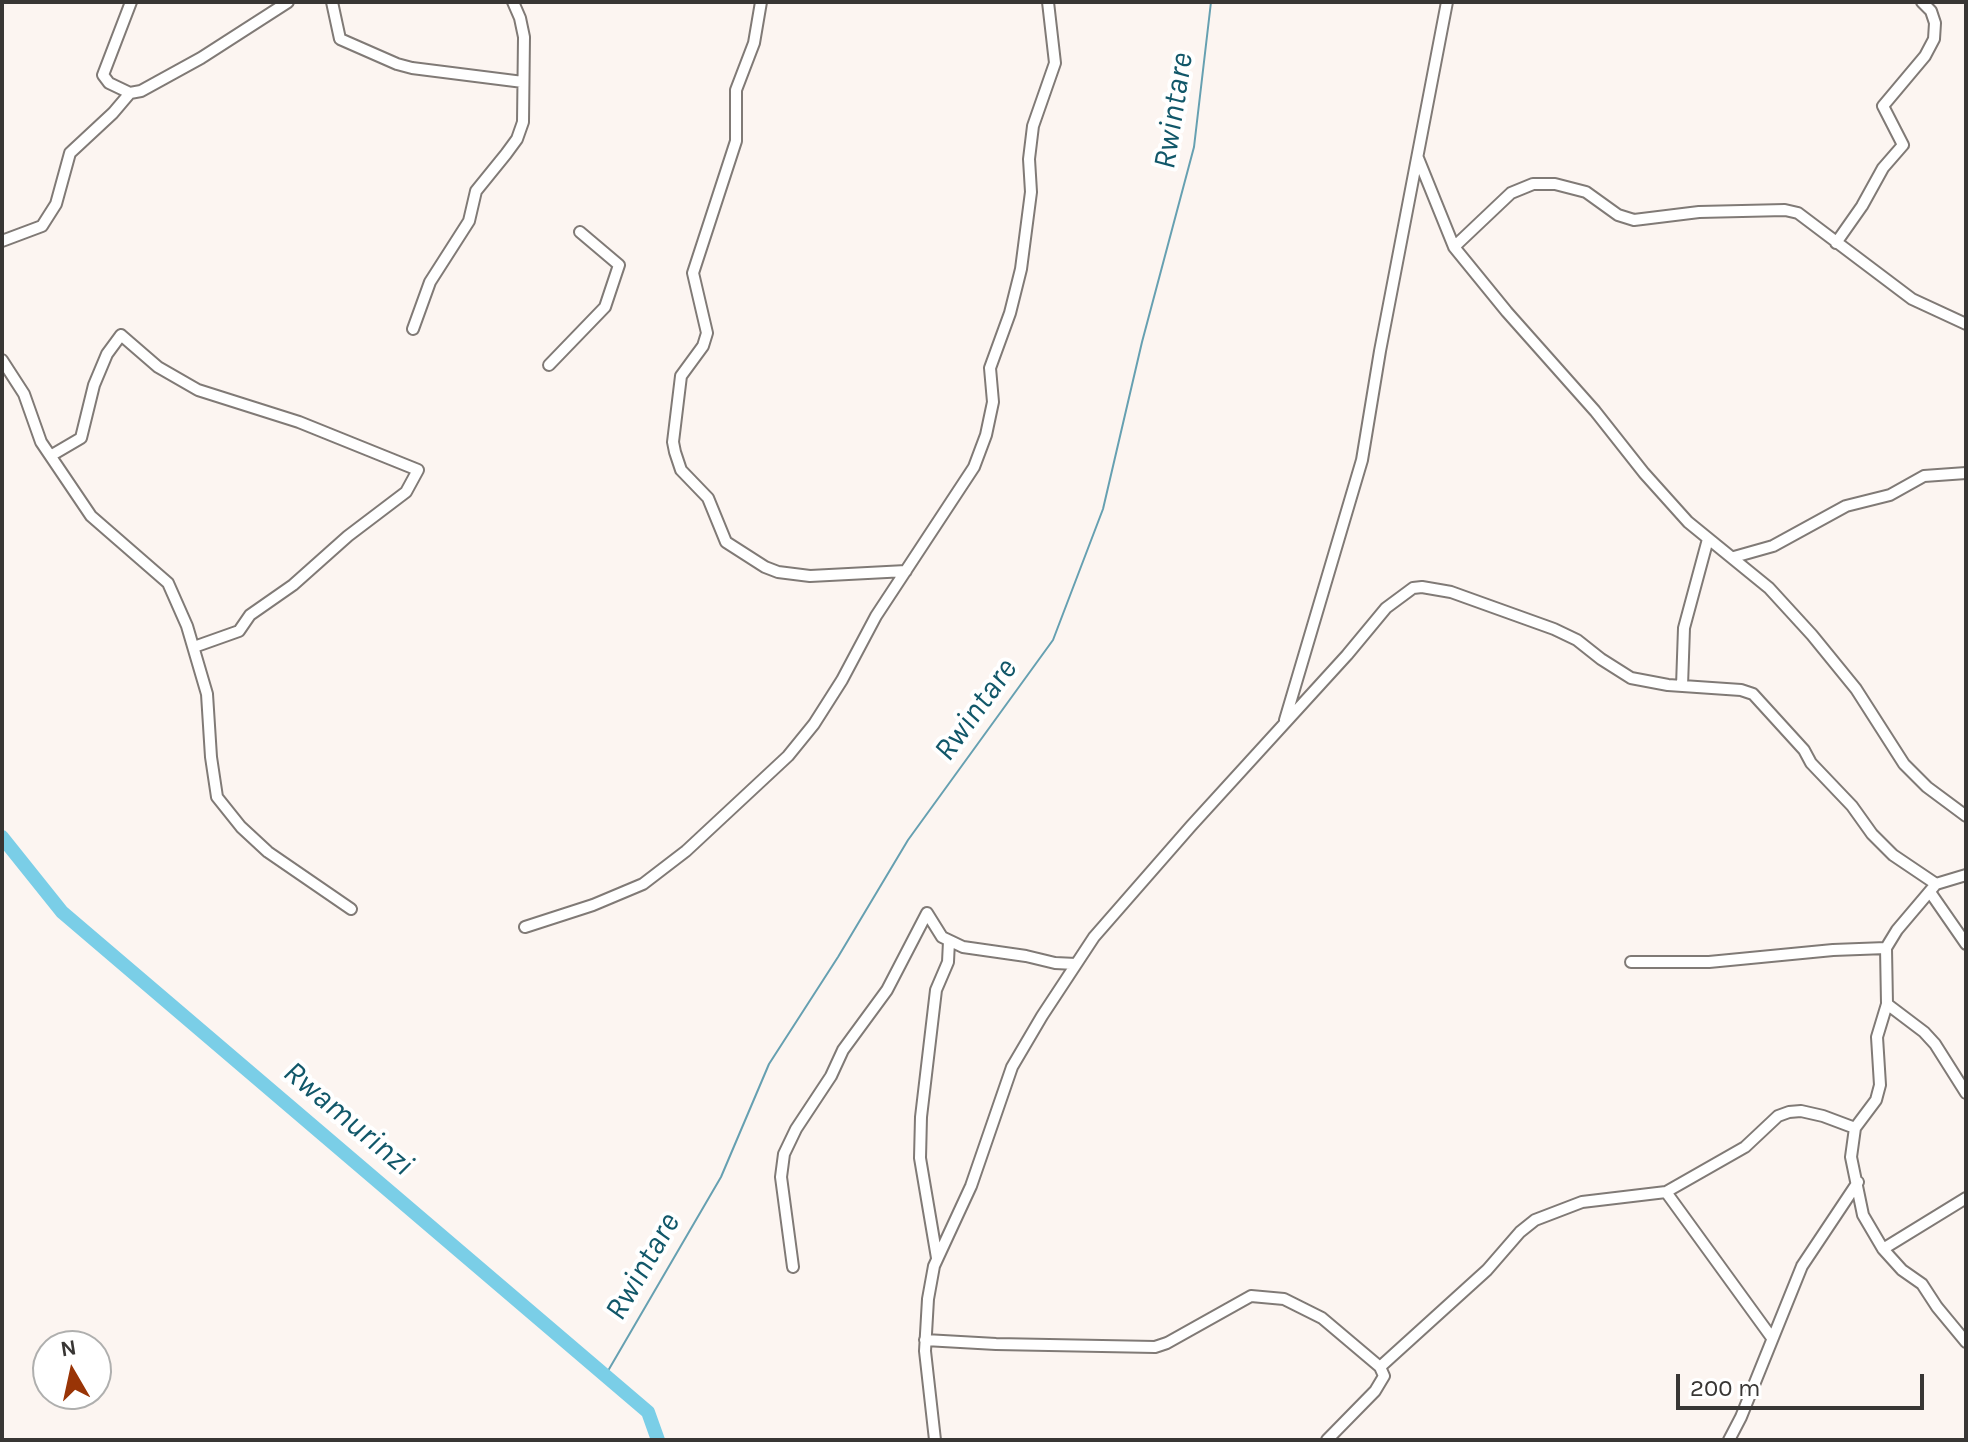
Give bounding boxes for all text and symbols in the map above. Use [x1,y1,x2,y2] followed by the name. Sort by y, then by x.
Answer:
[1146,50,1202,172] water label: Rwintare
[926,651,1026,769] water label: Rwintare
[275,1053,421,1185] water label: Rwamurinzi
[597,1207,689,1327] water label: Rwintare
[32,1330,112,1410] north arrow
[59,1334,78,1362] text: N
[1680,1358,1928,1408] scale bar
[1690,1374,1761,1402] text: 200 m

